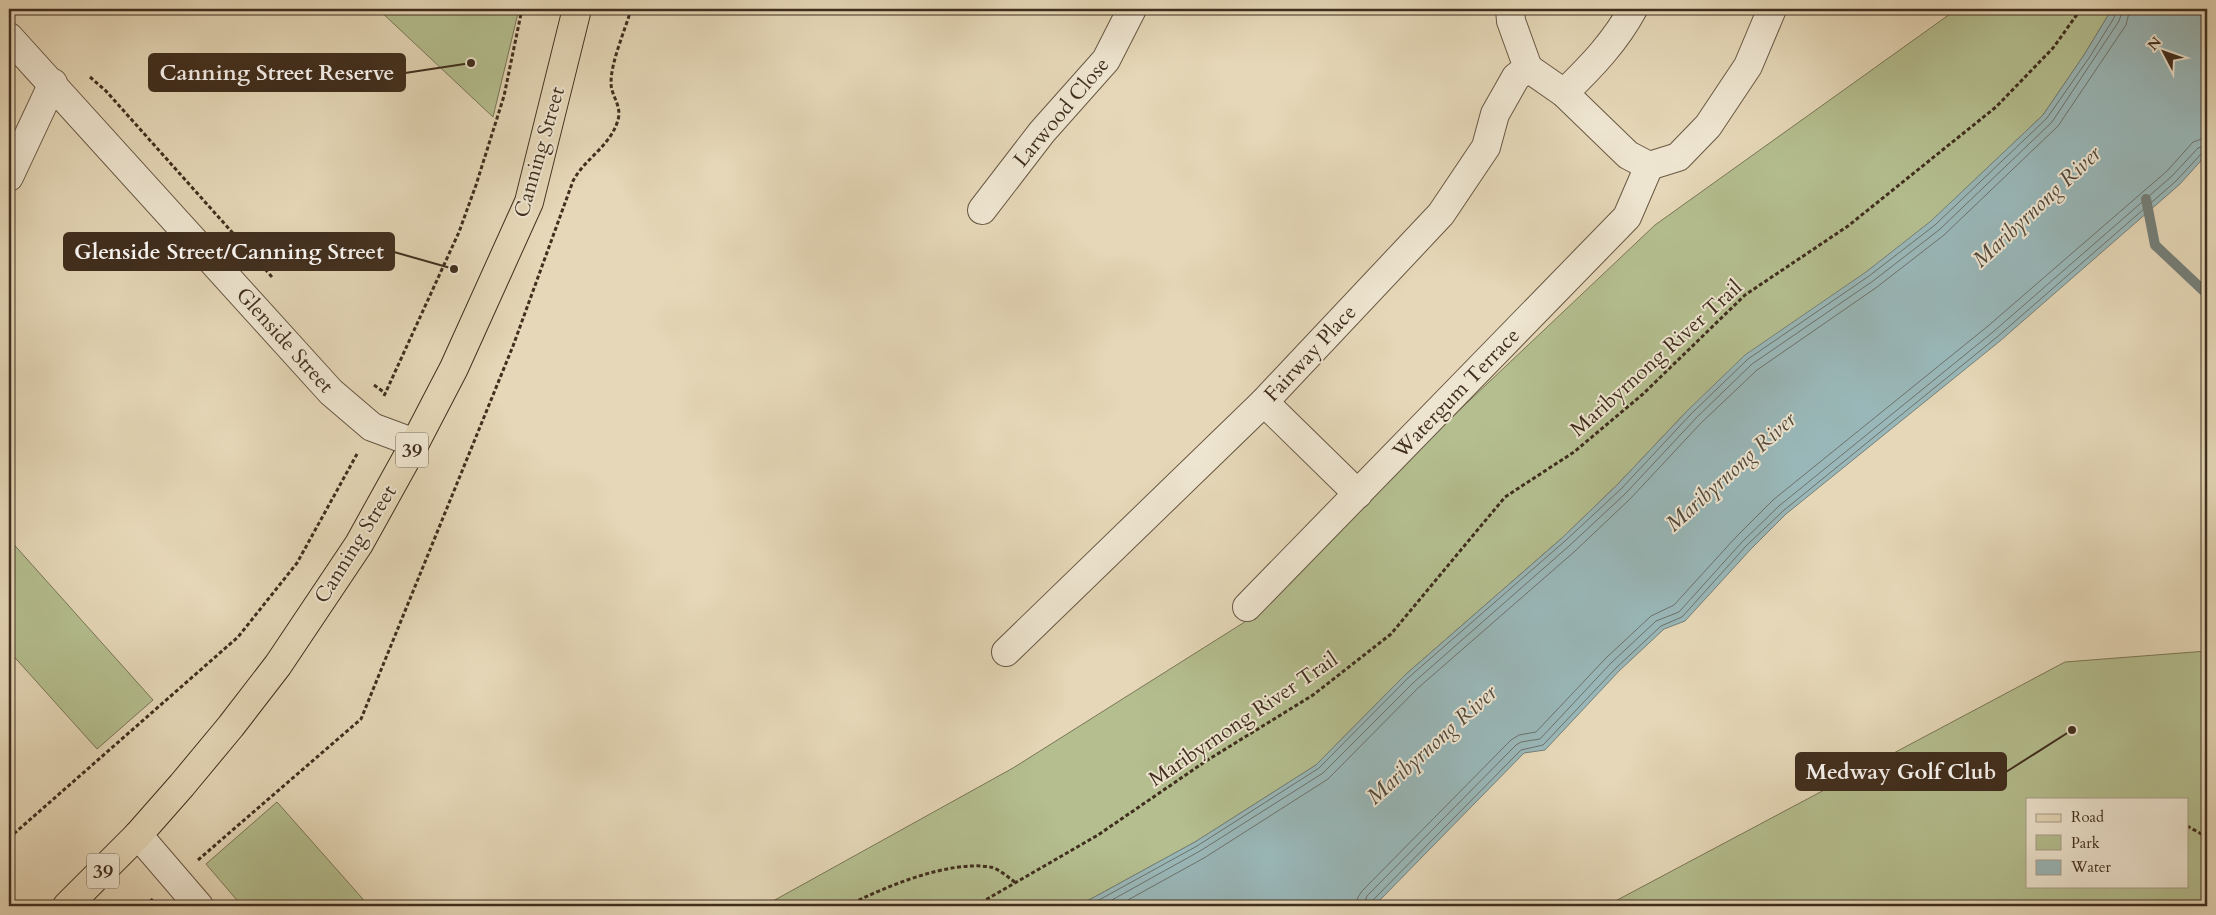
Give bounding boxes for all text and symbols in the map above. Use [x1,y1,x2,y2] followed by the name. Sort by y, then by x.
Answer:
[2138,28,2188,78] north arrow
[2143,33,2166,55] text: N
[1007,51,1116,173] street label: Larwood Close
[149,54,405,91] callout: Canning Street Reserve
[159,58,395,88] text: Canning Street Reserve
[507,83,572,221] street label: Canning Street
[1966,139,2108,274] water label: Maribyrnong River
[64,233,394,270] callout: Glenside Street/Canning Street
[74,237,384,267] text: Glenside Street/Canning Street
[1564,273,1749,444] street label: Maribyrnong River Trail
[229,281,340,400] street label: Glenside Street
[1258,298,1363,408] street label: Fairway Place
[1386,322,1526,466] street label: Watergum Terrace
[1659,405,1803,538] water label: Maribyrnong River
[396,432,428,468] road number: 39
[307,479,404,609] street label: Canning Street
[1143,645,1344,794] street label: Maribyrnong River Trail
[1360,678,1504,811] water label: Maribyrnong River
[1796,753,2006,790] callout: Medway Golf Club
[1806,757,1996,787] text: Medway Golf Club
[2026,798,2188,888] legend
[2071,807,2104,827] text: Road
[2071,833,2100,853] text: Park
[87,854,119,888] road number: 39
[2070,857,2112,877] text: Water

